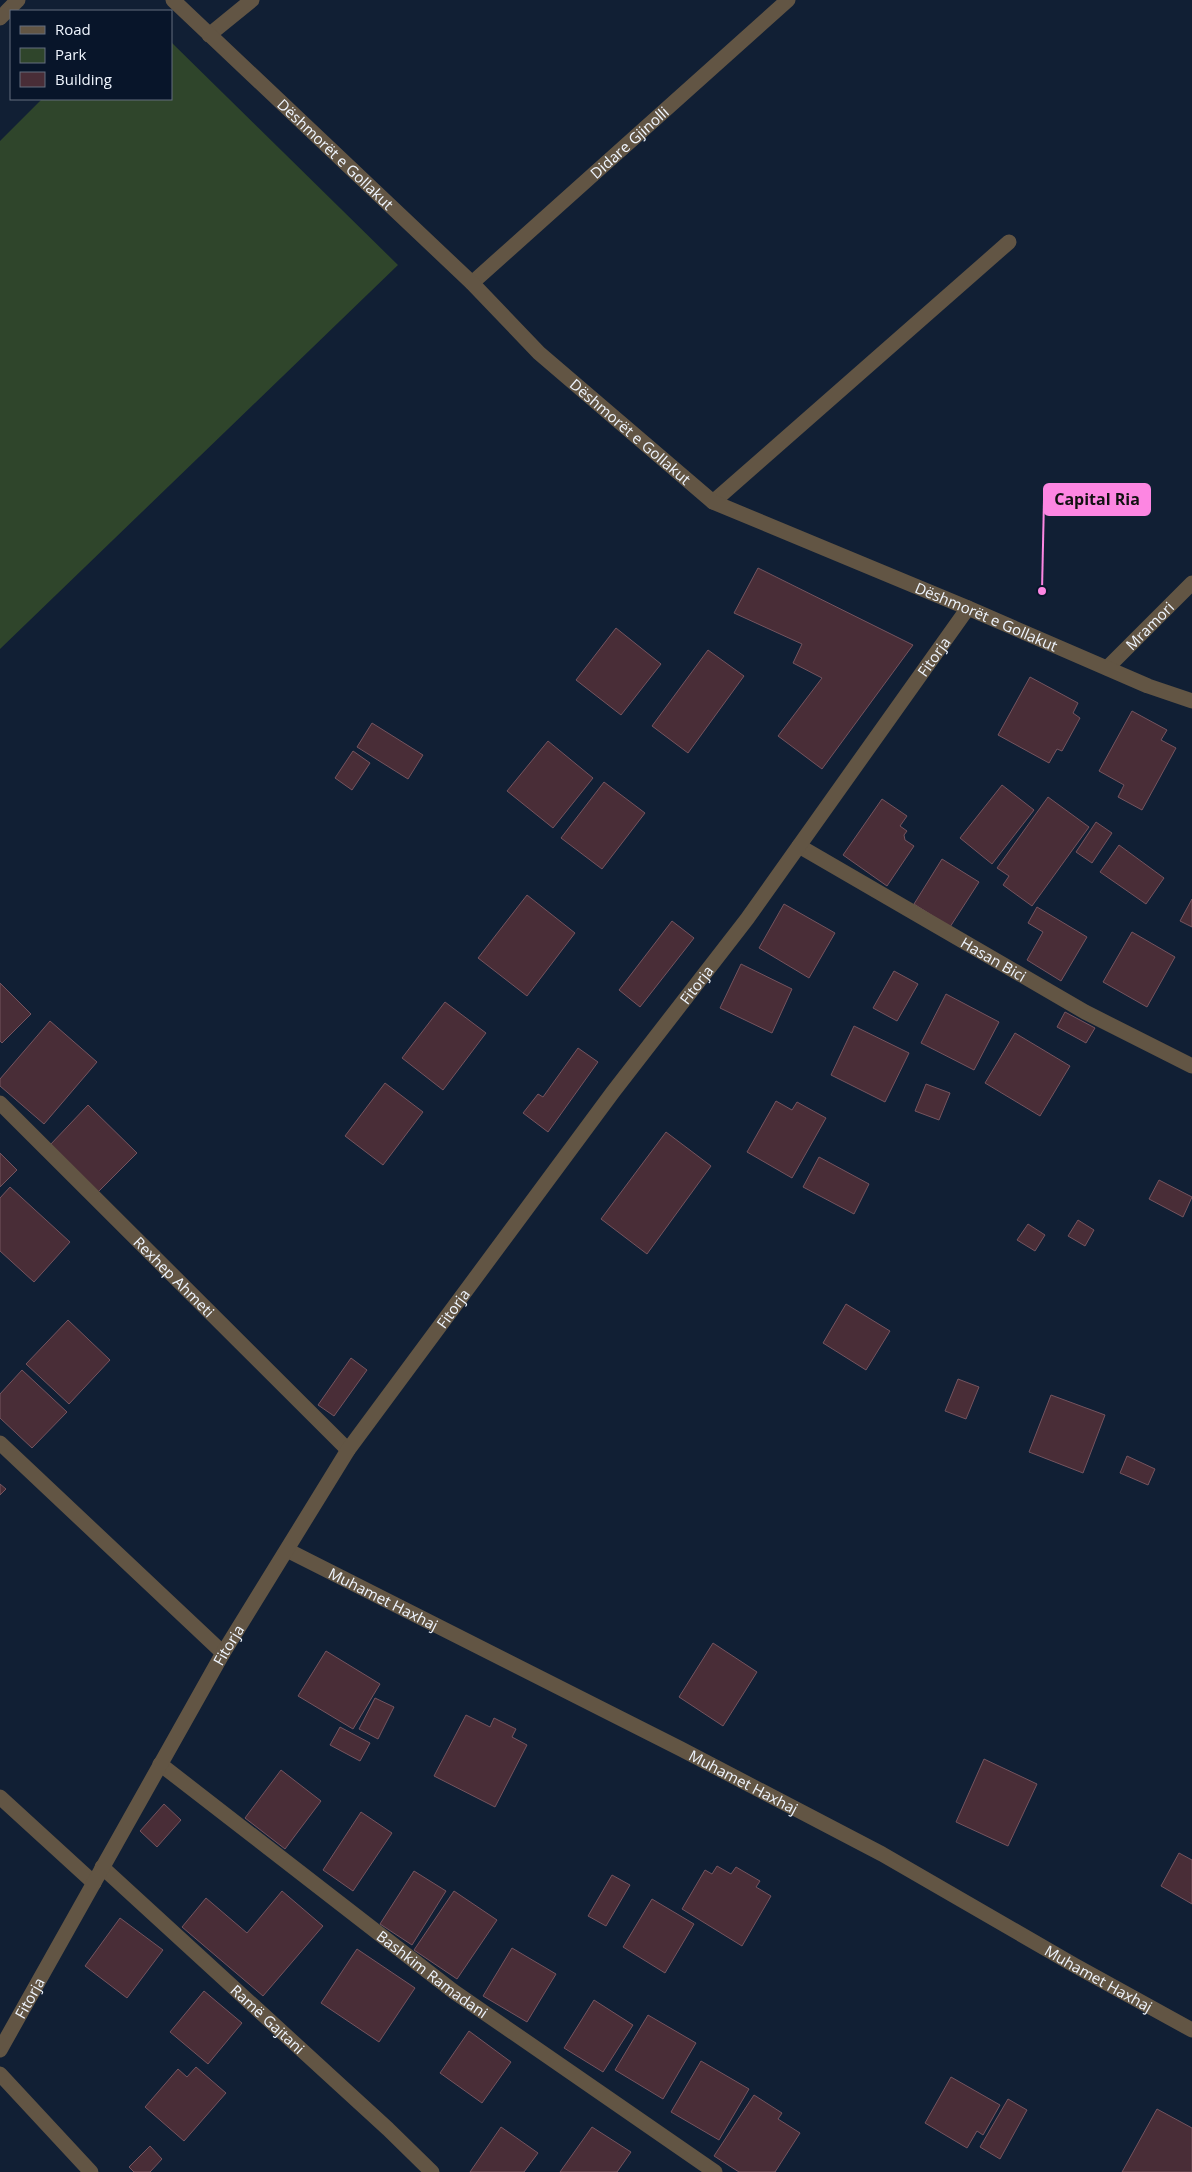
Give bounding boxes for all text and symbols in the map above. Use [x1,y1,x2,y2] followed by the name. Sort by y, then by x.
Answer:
[10,10,172,100] legend
[55,19,91,39] text: Road
[55,44,86,64] text: Park
[55,69,112,89] text: Building
[273,94,398,214] street label: Dëshmorët e Gollakut
[586,102,673,183] street label: Didare Gjinolli
[566,374,695,489] street label: Dëshmorët e Gollakut
[1044,484,1150,515] callout: Capital Ria
[1054,488,1140,510] text: Capital Ria
[912,577,1061,656] street label: Dëshmorët e Gollakut
[1121,597,1178,654] street label: Mramori
[913,633,954,680] street label: Fitorja
[957,932,1030,986] street label: Hasan Bici
[675,961,718,1008] street label: Fitorja
[129,1232,219,1321] street label: Rexhep Ahmeti
[432,1285,474,1332] street label: Fitorja
[325,1563,442,1635] street label: Muhamet Haxhaj
[208,1621,248,1669] street label: Fitorja
[686,1745,802,1818] street label: Muhamet Haxhaj
[373,1926,492,2022] street label: Bashkim Ramadani
[1041,1940,1156,2016] street label: Muhamet Haxhaj
[10,1974,49,2022] street label: Fitorja
[227,1980,309,2058] street label: Ramë Gajtani

